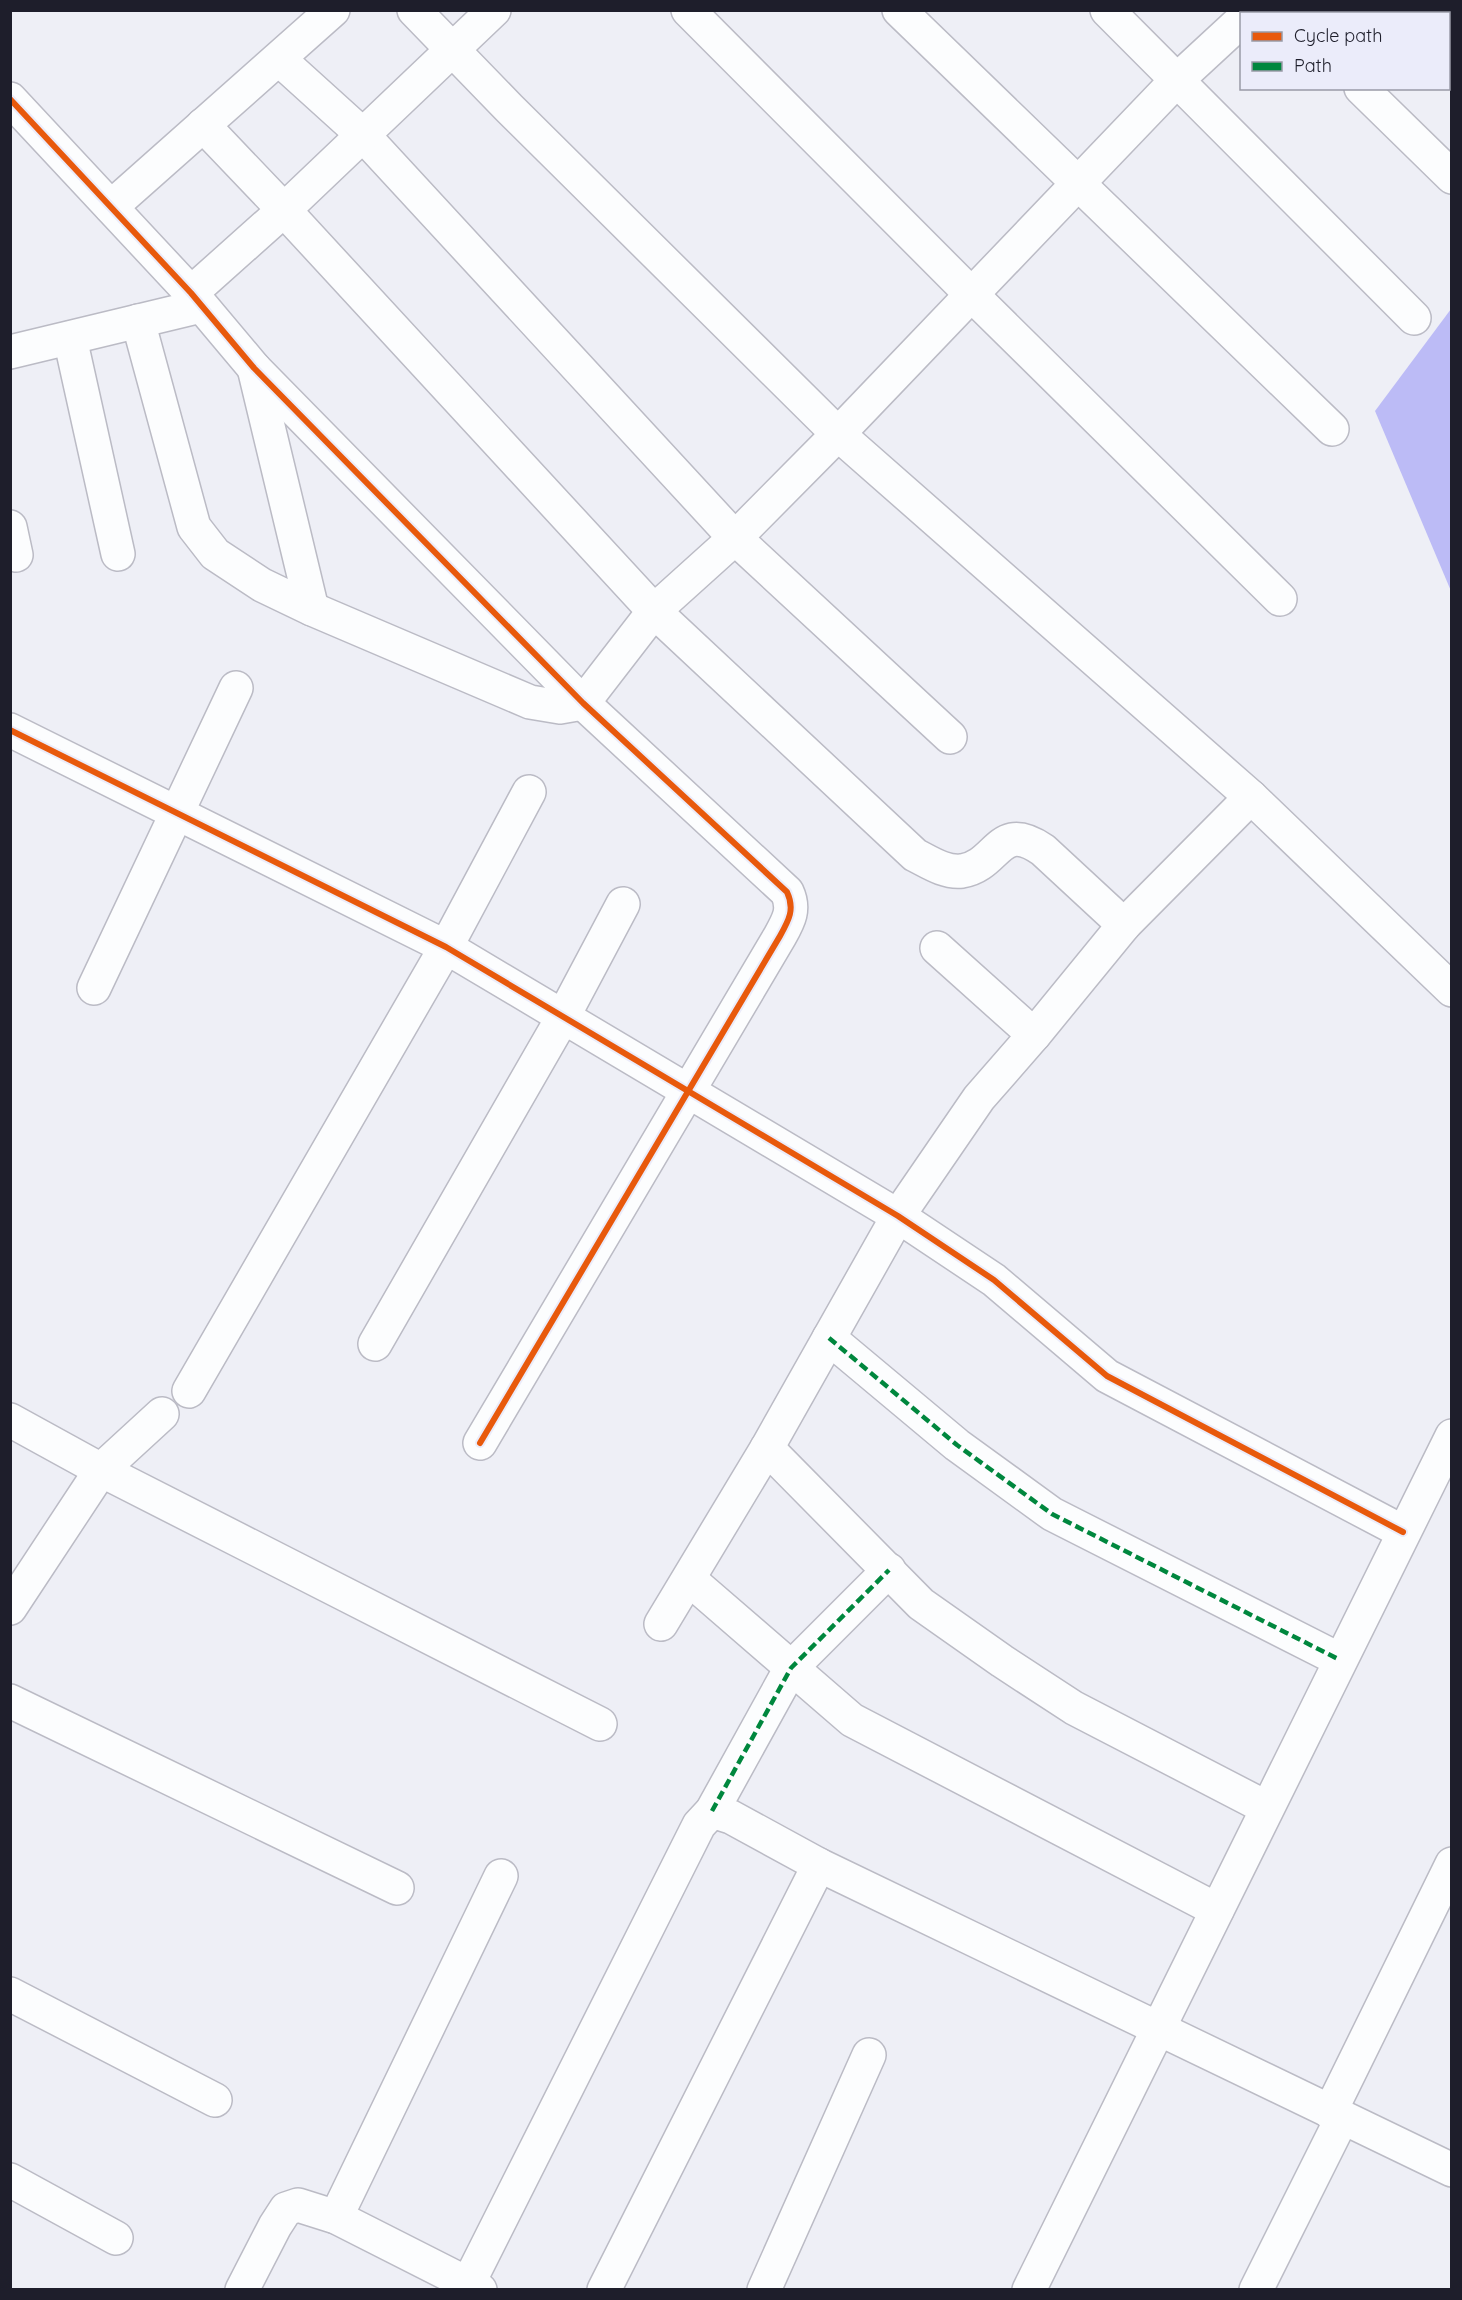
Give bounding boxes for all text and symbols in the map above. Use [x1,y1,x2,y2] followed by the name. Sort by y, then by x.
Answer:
[1240,12,1450,90] legend
[1294,24,1382,47] text: Cycle path
[1294,54,1332,77] text: Path

